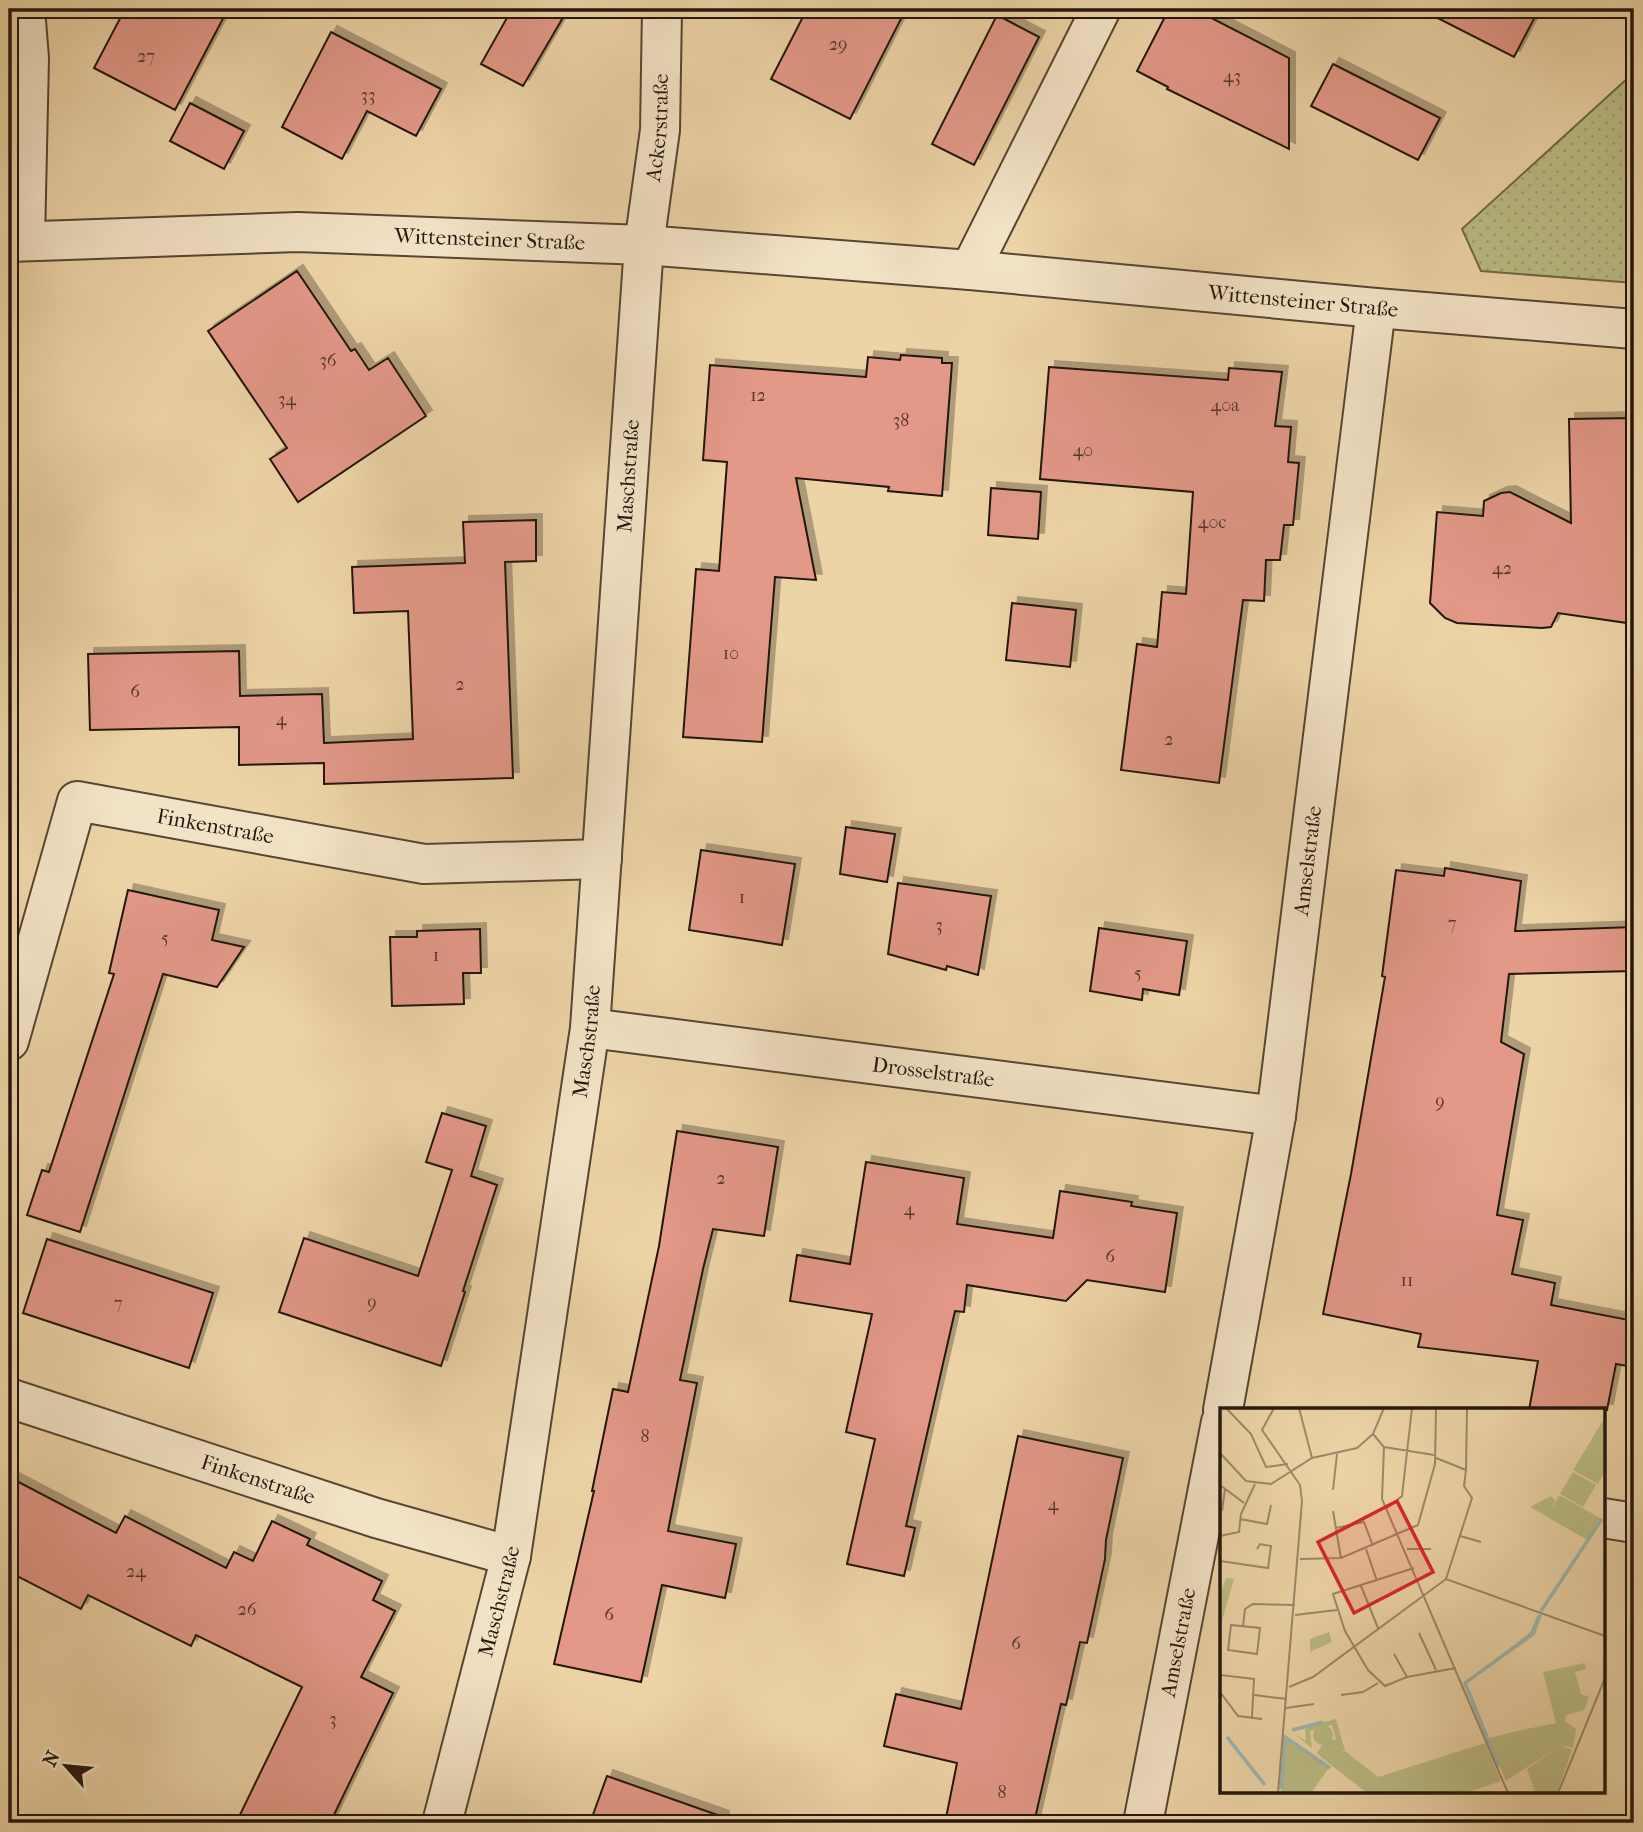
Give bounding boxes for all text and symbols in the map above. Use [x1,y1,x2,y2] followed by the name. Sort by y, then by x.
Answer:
[829,34,847,55] house number: 29
[137,46,155,67] house number: 27
[1223,66,1241,87] house number: 43
[641,73,673,184] street label: Ackerstraße
[361,85,375,106] house number: 33
[393,224,586,255] street label: Wittensteiner Straße
[1206,280,1399,322] street label: Wittensteiner Straße
[319,350,337,371] house number: 36
[750,385,766,406] house number: 12
[278,389,296,410] house number: 34
[1211,395,1240,416] house number: 40a
[893,410,909,431] house number: 38
[612,419,644,533] street label: Maschstraße
[1073,440,1093,461] house number: 40
[1198,512,1226,533] house number: 40c
[1492,558,1512,579] house number: 42
[723,643,739,664] house number: 10
[455,674,465,695] house number: 2
[130,681,140,702] house number: 6
[276,709,287,730] house number: 4
[1164,729,1174,750] house number: 2
[155,804,276,849] street label: Finkenstraße
[1289,804,1326,918] street label: Amselstraße
[739,887,745,908] house number: 1
[1448,913,1457,934] house number: 7
[935,915,943,936] house number: 3
[161,928,169,949] house number: 5
[433,945,439,966] house number: 1
[1134,963,1142,984] house number: 5
[568,984,605,1099] street label: Maschstraße
[871,1052,996,1092] street label: Drosselstraße
[1435,1091,1445,1112] house number: 9
[716,1168,726,1189] house number: 2
[904,1199,915,1220] house number: 4
[1105,1246,1115,1267] house number: 6
[1401,1270,1413,1291] house number: 11
[367,1292,377,1313] house number: 9
[114,1293,123,1314] house number: 7
[1220,1408,1604,1794] inset map
[640,1426,650,1447] house number: 8
[198,1450,318,1509] street label: Finkenstraße
[1048,1494,1059,1515] house number: 4
[473,1544,524,1659] street label: Maschstraße
[126,1561,146,1582] house number: 24
[1156,1586,1200,1700] street label: Amselstraße
[237,1599,257,1620] house number: 26
[604,1604,614,1625] house number: 6
[1011,1633,1021,1654] house number: 6
[329,1709,337,1730] house number: 3
[32,1730,102,1800] north arrow
[39,1747,65,1770] text: N
[997,1782,1007,1803] house number: 8

